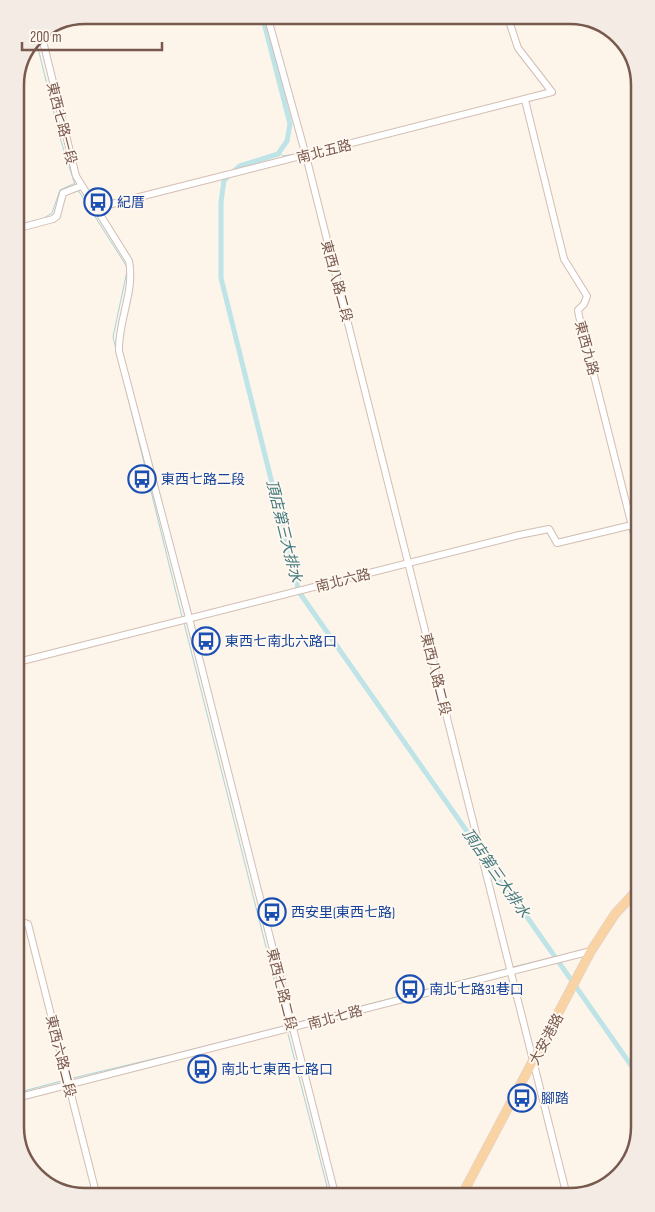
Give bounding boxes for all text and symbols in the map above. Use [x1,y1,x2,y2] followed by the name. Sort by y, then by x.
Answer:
[22,20,162,52] scale bar
[30,28,62,47] text: 200 m
[43,80,80,166] street label: 東西七路一段
[295,136,353,167] street label: 南北五路
[83,187,113,217] bus stop icon: 紀厝
[117,194,145,211] place label: 紀厝
[317,238,356,324] street label: 東西八路二段
[571,319,602,377] street label: 東西九路
[127,464,157,494] bus stop icon: 東西七路二段
[161,471,245,488] place label: 東西七路二段
[262,478,306,585] water label: 頂店第三大排水
[314,565,372,596] street label: 南北六路
[191,626,221,656] bus stop icon: 東西七南北六路口
[417,631,454,717] street label: 東西八路二段
[225,633,337,650] place label: 東西七南北六路口
[458,825,534,923] water label: 頂店第三大排水
[257,897,287,927] bus stop icon: 西安里(東西七路)
[291,904,395,921] place label: 西安里(東西七路)
[263,946,300,1032] street label: 東西七路二段
[395,974,425,1004] bus stop icon: 南北七路31巷口
[429,981,524,998] place label: 南北七路31巷口
[306,1002,364,1033] street label: 南北七路
[526,1011,567,1068] street label: 大安港路
[42,1013,79,1099] street label: 東西六路二段
[187,1054,217,1084] bus stop icon: 南北七東西七路口
[221,1061,333,1078] place label: 南北七東西七路口
[507,1083,537,1113] bus stop icon: 腳踏
[541,1090,569,1107] place label: 腳踏

